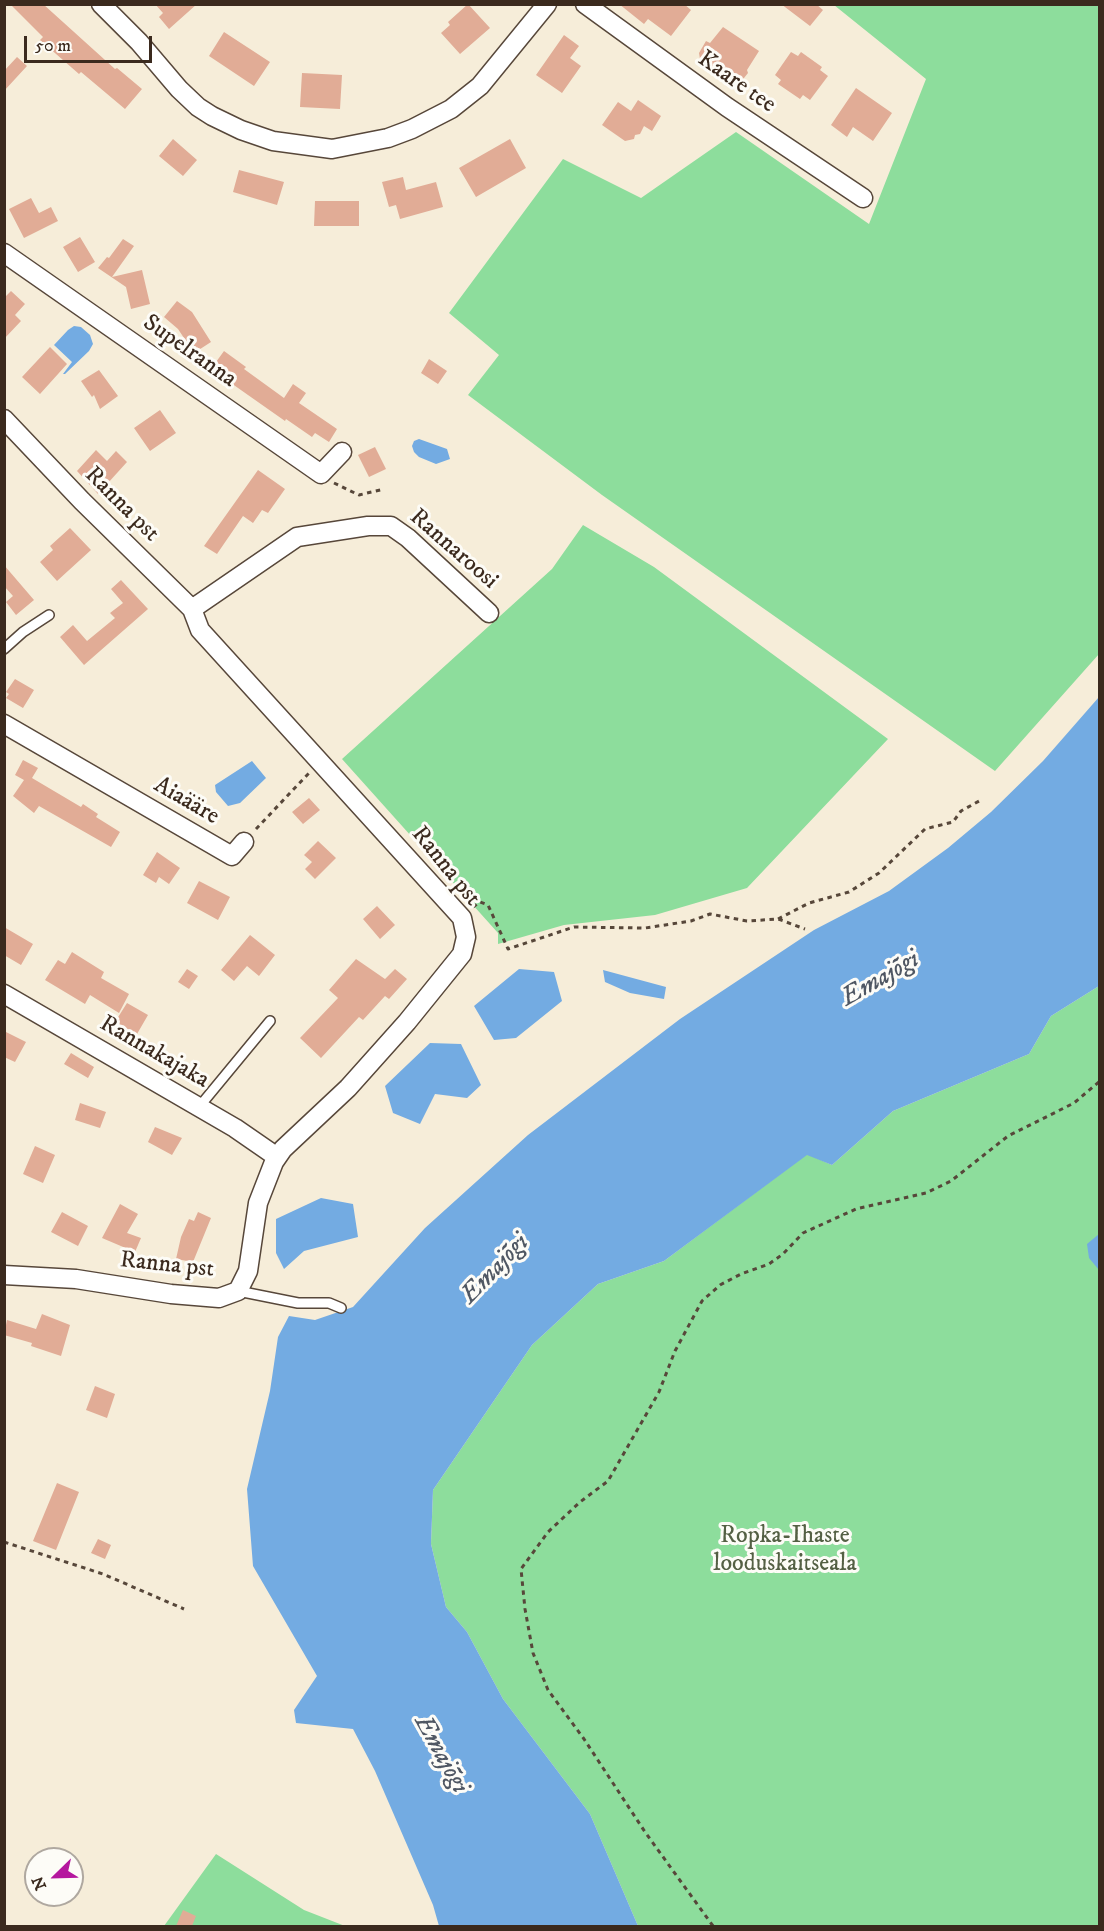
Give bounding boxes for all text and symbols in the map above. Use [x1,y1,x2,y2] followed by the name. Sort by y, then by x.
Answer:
[27,24,154,62] scale bar
[35,35,71,57] text: 50 m
[691,46,781,120] street label: Kaare tee
[137,309,241,395] street label: Supelranna
[77,461,165,549] street label: Ranna pst
[403,504,503,596] street label: Rannaroosi
[148,772,224,832] street label: Aiaääre
[404,821,486,913] street label: Ranna pst
[836,945,926,1015] water label: Emajõgi
[94,1010,214,1096] street label: Rannakajaka
[455,1229,537,1311] water label: Emajõgi
[119,1247,215,1285] street label: Ranna pst
[713,1523,857,1579] park label: Ropka-Ihaste looduskaitseala
[406,1710,474,1800] water label: Emajõgi
[24,1847,84,1907] north arrow
[28,1873,51,1893] text: N

